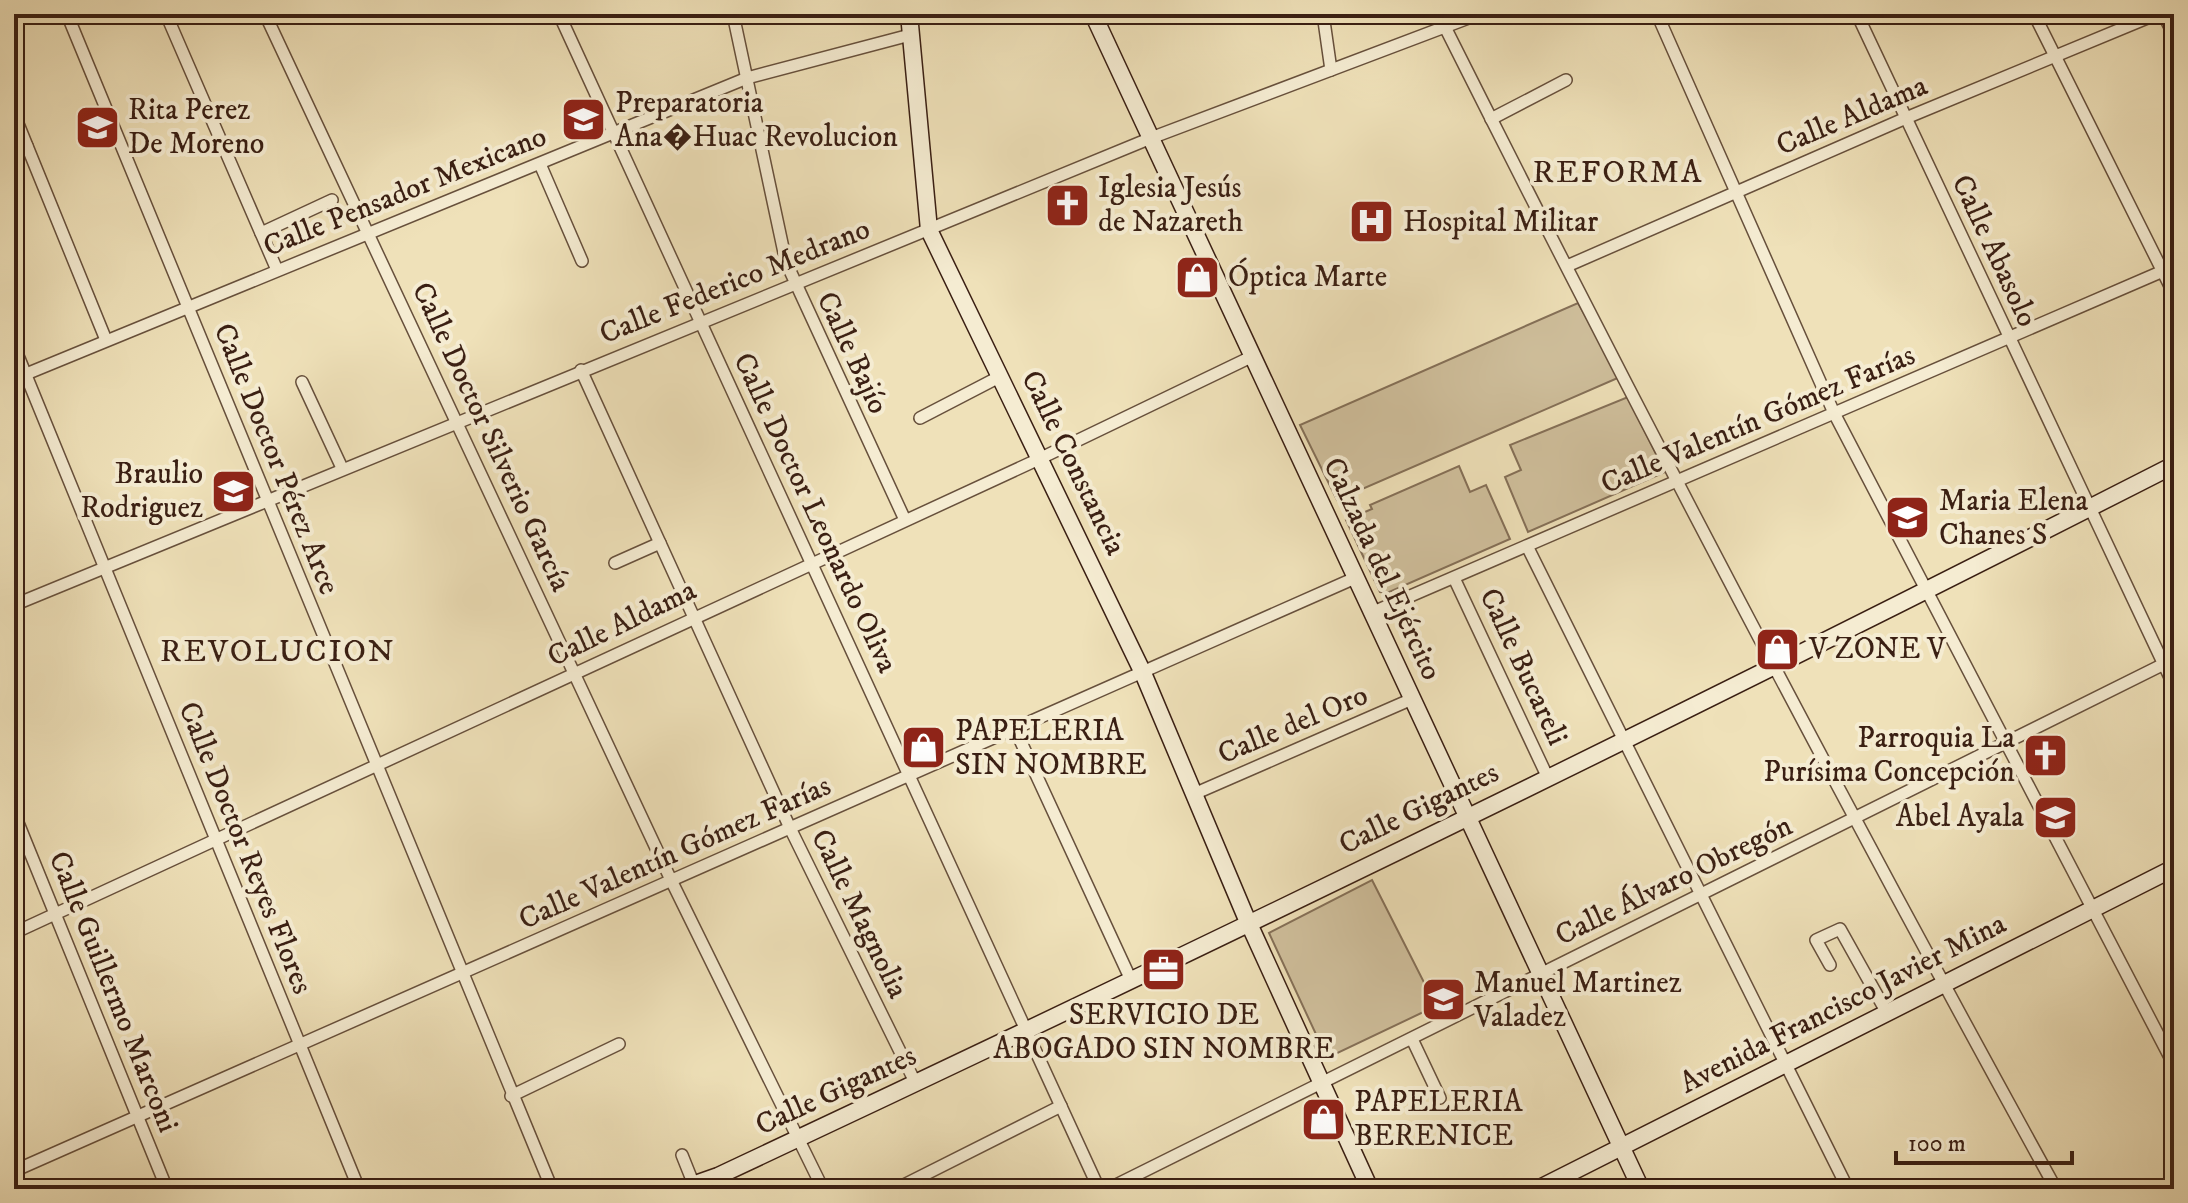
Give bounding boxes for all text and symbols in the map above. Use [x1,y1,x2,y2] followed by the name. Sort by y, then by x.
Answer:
[1771,68,1933,164] street label: Calle Aldama
[615,85,898,156] place label: Preparatoria Ana�Huac Revolucion
[128,92,264,163] place label: Rita Perez De Moreno
[560,96,608,144] school or university icon: Preparatoria Ana�Huac Revolucion
[73,103,121,151] school or university icon: Rita Perez De Moreno
[258,118,552,266] street label: Calle Pensador Mexicano
[1533,153,1703,193] district label: REFORMA
[1943,169,2045,333] street label: Calle Abasolo
[1098,170,1243,241] place label: Iglesia Jesús de Nazareth
[1043,181,1091,229] church icon: Iglesia Jesús de Nazareth
[1348,198,1396,246] hospital icon: Hospital Militar
[1403,204,1598,241] place label: Hospital Militar
[594,211,876,353] street label: Calle Federico Medrano
[1173,253,1221,301] shop icon: Óptica Marte
[1228,257,1387,296] place label: Óptica Marte
[403,277,579,598] street label: Calle Doctor Silverio García
[808,286,896,420] street label: Calle Bajío
[205,318,347,600] street label: Calle Doctor Pérez Arce
[1595,337,1921,503] street label: Calle Valentín Gómez Farías
[725,347,906,679] street label: Calle Doctor Leonardo Oliva
[1012,365,1134,562] street label: Calle Constancia
[1314,452,1450,686] street label: Calzada del Ejército
[80,456,203,527] place label: Braulio Rodriguez
[210,467,258,515] school or university icon: Braulio Rodriguez
[1939,483,2088,554] place label: Maria Elena Chanes S
[1884,494,1932,542] school or university icon: Maria Elena Chanes S
[542,572,703,676] street label: Calle Aldama
[1471,583,1575,751] street label: Calle Bucareli
[1754,625,1802,673] shop icon: V ZONE V
[1808,631,1947,668] place label: V ZONE V
[160,632,396,672] district label: REVOLUCION
[1212,677,1374,773] street label: Calle del Oro
[169,697,321,999] street label: Calle Doctor Reyes Flores
[955,713,1147,784] place label: PAPELERIA SIN NOMBRE
[1763,720,2015,791] place label: Parroquia La Purísima Concepción
[900,724,948,772] shop icon: PAPELERIA SIN NOMBRE
[2022,731,2070,779] church icon: Parroquia La Purísima Concepción
[1333,754,1505,864] street label: Calle Gigantes
[513,767,837,939] street label: Calle Valentín Gómez Farías
[2031,793,2079,841] school or university icon: Abel Ayala
[1896,799,2024,836] place label: Abel Ayala
[1549,806,1799,954] street label: Calle Álvaro Obregón
[802,823,916,1005] street label: Calle Magnolia
[40,846,186,1138] street label: Calle Guillermo Marconi
[1674,905,2013,1102] street label: Avenida Francisco Javier Mina
[1140,945,1188,993] office icon: SERVICIO DE ABOGADO SIN NOMBRE
[1473,965,1682,1036] place label: Manuel Martinez Valadez
[1419,976,1467,1024] school or university icon: Manuel Martinez Valadez
[993,997,1335,1068] place label: SERVICIO DE ABOGADO SIN NOMBRE
[750,1038,922,1144] street label: Calle Gigantes
[1354,1084,1524,1155] place label: PAPELERIA BERENICE
[1299,1095,1347,1143] shop icon: PAPELERIA BERENICE
[1896,1115,2072,1165] scale bar
[1908,1129,1966,1159] text: 100 m

